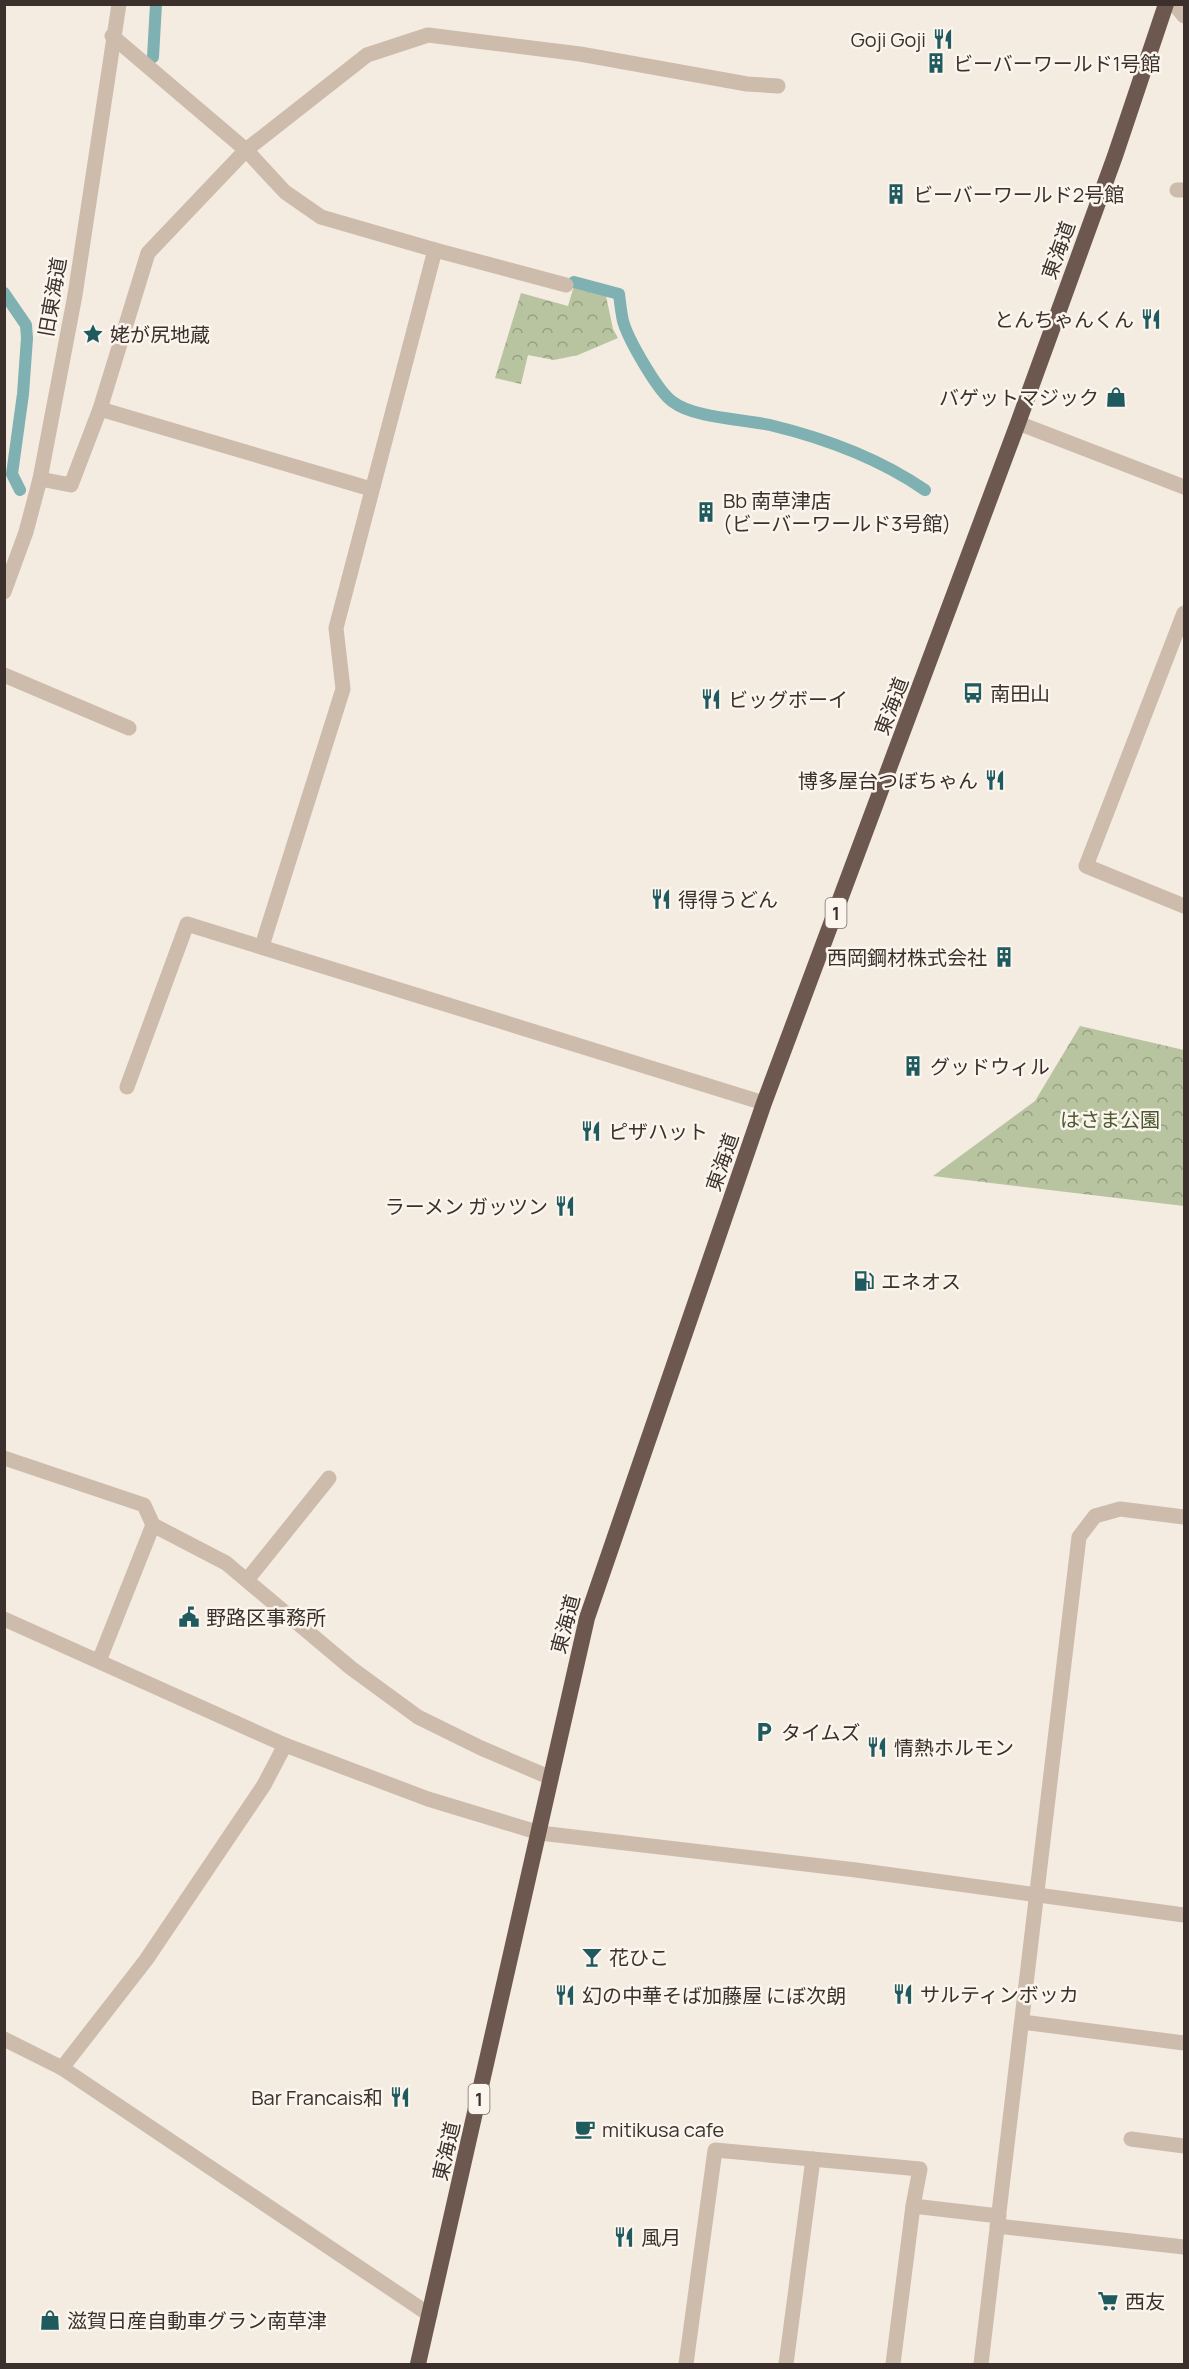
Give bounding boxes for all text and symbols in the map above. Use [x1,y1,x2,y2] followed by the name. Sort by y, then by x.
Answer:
[851,26,926,53] place label: Goji Goji
[931,27,955,51] restaurant icon: Goji Goji
[953,50,1161,77] place label: ビーバーワールド1号館
[924,51,948,75] building icon: ビーバーワールド1号館
[913,181,1124,208] place label: ビーバーワールド2号館
[884,182,908,206] building icon: ビーバーワールド2号館
[1035,217,1081,283] street label: 東海道
[32,255,72,339] street label: 旧東海道
[994,306,1134,333] place label: とんちゃんくん
[1139,307,1163,331] restaurant icon: とんちゃんくん
[110,321,210,348] place label: 姥が尻地蔵
[81,322,105,346] place icon: 姥が尻地蔵
[939,384,1099,411] place label: バゲットマジック
[1104,385,1128,409] shop icon: バゲットマジック
[723,487,951,537] place label: Bb 南草津店 (ビーバーワールド3号館)
[694,500,718,524] building icon: Bb 南草津店 (ビーバーワールド3号館)
[868,673,914,739] street label: 東海道
[990,680,1050,707] place label: 南田山
[961,681,985,705] bus stop icon: 南田山
[728,686,848,713] place label: ビッグボーイ
[699,687,723,711] restaurant icon: ビッグボーイ
[798,767,978,794] place label: 博多屋台つぼちゃん
[983,768,1007,792] restaurant icon: 博多屋台つぼちゃん
[678,886,778,913] place label: 得得うどん
[649,887,673,911] restaurant icon: 得得うどん
[826,898,846,928] road number: 1
[827,944,987,971] place label: 西岡鋼材株式会社
[992,945,1016,969] building icon: 西岡鋼材株式会社
[930,1053,1050,1080] place label: グッドウィル
[901,1054,925,1078] building icon: グッドウィル
[1060,1106,1160,1133] park label: はさま公園
[608,1118,708,1145] place label: ピザハット
[579,1119,603,1143] restaurant icon: ピザハット
[699,1129,745,1195] street label: 東海道
[385,1193,548,1220] place label: ラーメン ガッツン
[553,1194,577,1218] restaurant icon: ラーメン ガッツン
[881,1268,961,1295] place label: エネオス
[852,1269,876,1293] fuel station icon: エネオス
[544,1592,586,1656] street label: 東海道
[206,1604,326,1631] place label: 野路区事務所
[177,1605,201,1629] public building icon: 野路区事務所
[781,1719,861,1746] place label: タイムズ
[752,1720,776,1744] parking icon: タイムズ
[894,1734,1014,1761] place label: 情熱ホルモン
[865,1735,889,1759] restaurant icon: 情熱ホルモン
[609,1944,669,1971] place label: 花ひこ
[580,1945,604,1969] bar icon: 花ひこ
[920,1981,1079,2008] place label: サルティンボッカ
[582,1982,846,2009] place label: 幻の中華そば加藤屋 にぼ次朗
[891,1982,915,2006] restaurant icon: サルティンボッカ
[553,1983,577,2007] restaurant icon: 幻の中華そば加藤屋 にぼ次朗
[251,2084,383,2111] place label: Bar Francais和
[468,2084,490,2114] road number: 1
[388,2085,412,2109] restaurant icon: Bar Francais和
[602,2116,724,2143] place label: mitikusa cafe
[573,2117,597,2141] cafe icon: mitikusa cafe
[426,2119,466,2183] street label: 東海道
[641,2224,681,2251] place label: 風月
[612,2225,636,2249] restaurant icon: 風月
[1125,2288,1165,2315] place label: 西友
[1096,2289,1120,2313] supermarket icon: 西友
[67,2307,327,2334] place label: 滋賀日産自動車グラン南草津
[38,2308,62,2332] shop icon: 滋賀日産自動車グラン南草津

